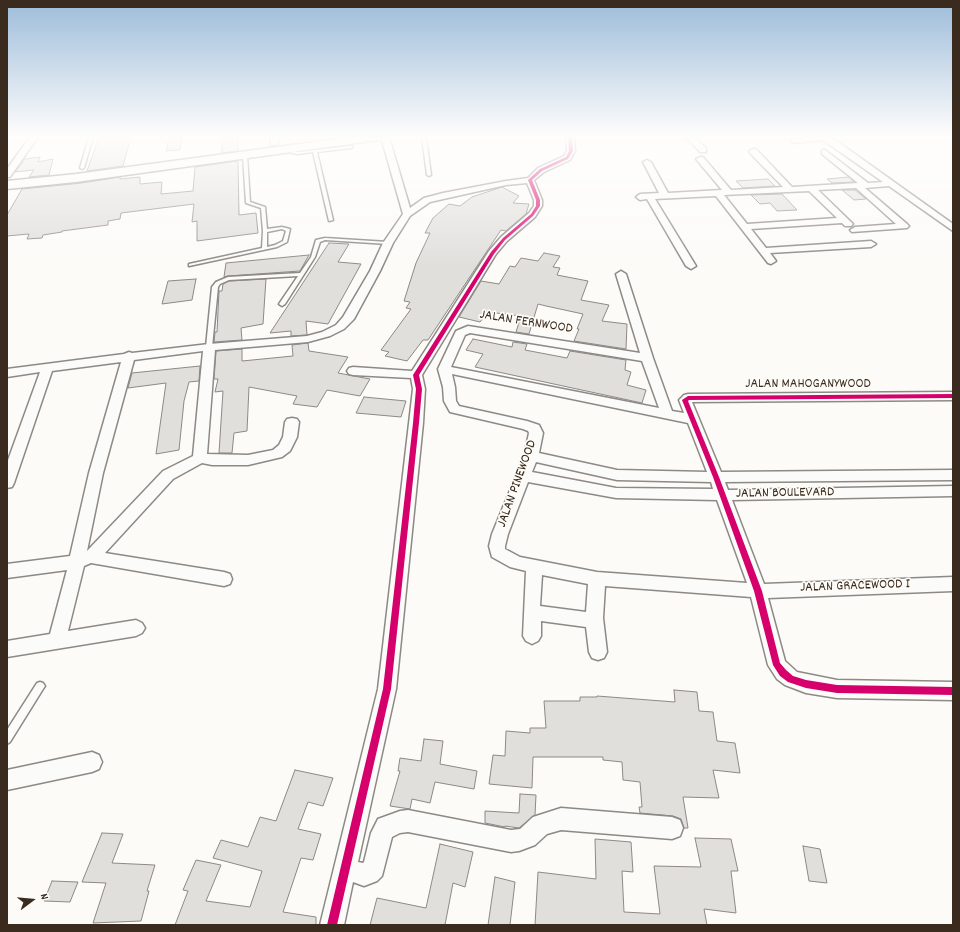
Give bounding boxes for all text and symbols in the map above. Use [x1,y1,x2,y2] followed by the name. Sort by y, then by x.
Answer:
[478,307,574,339] street label: JALAN FERNWOOD
[745,377,871,393] street label: JALAN MAHOGANYWOOD
[494,438,542,530] street label: JALAN PINEWOOD
[736,485,834,503] street label: JALAN BOULEVARD
[800,577,910,597] street label: JALAN GRACEWOOD I
[12,880,52,920] north arrow
[35,892,52,902] text: N

